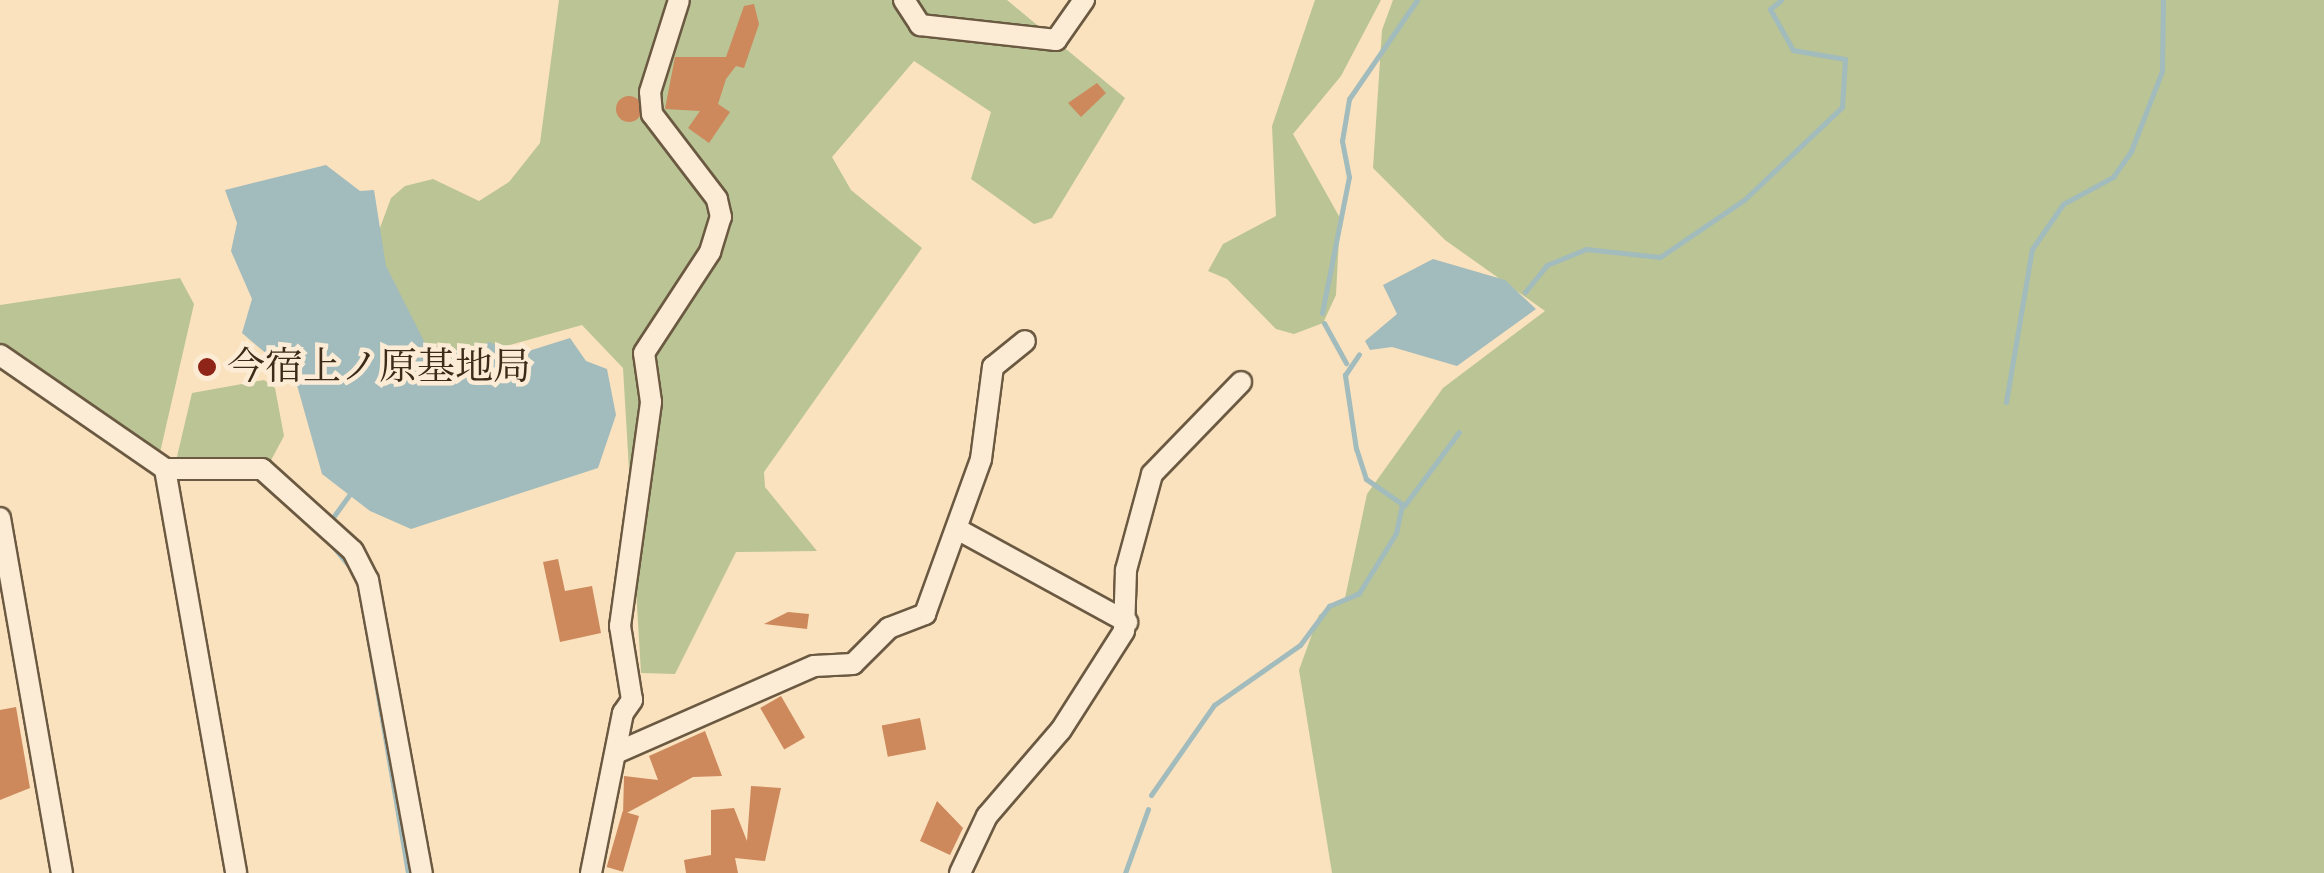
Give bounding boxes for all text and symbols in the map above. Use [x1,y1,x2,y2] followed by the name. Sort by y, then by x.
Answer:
[227,344,531,390] place label: 今宿上ノ原基地局
[196,356,218,378] marker: 今宿上ノ原基地局

